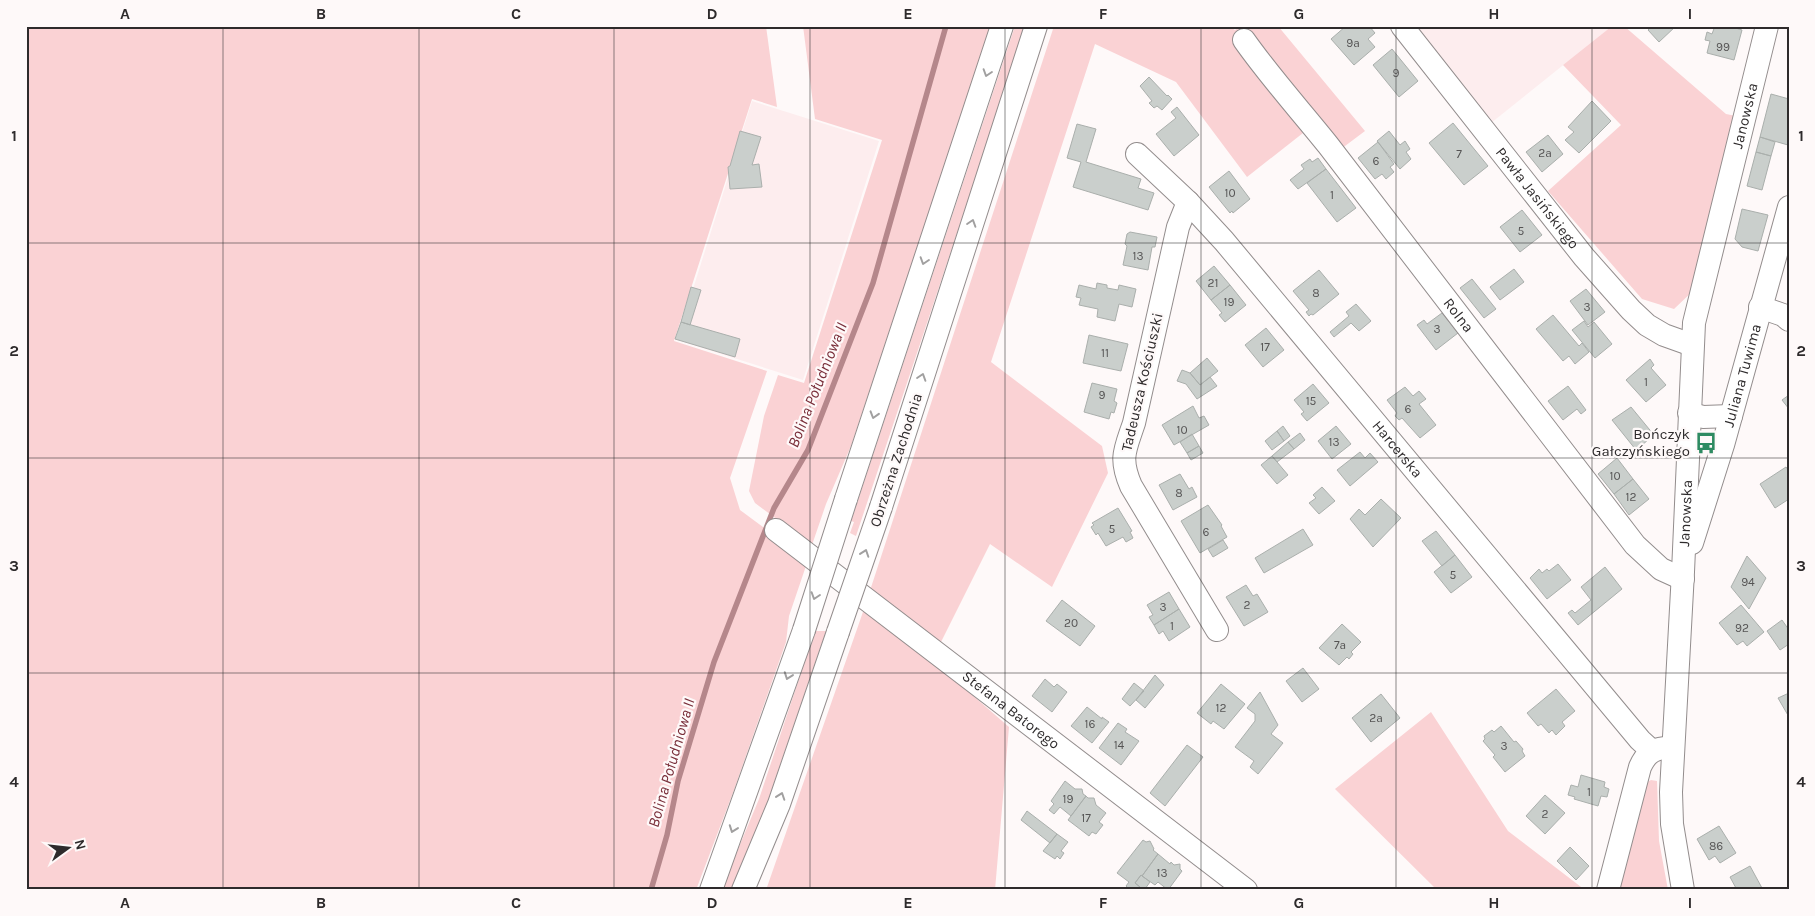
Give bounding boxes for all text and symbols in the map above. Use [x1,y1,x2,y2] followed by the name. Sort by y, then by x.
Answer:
[120,4,130,23] text: A
[316,4,326,23] text: B
[511,4,521,23] text: C
[707,4,718,23] text: D
[903,4,913,23] text: E
[1099,4,1108,23] text: F
[1294,4,1304,23] text: G
[1488,4,1500,23] text: H
[1688,4,1692,23] text: I
[1346,36,1360,50] house number: 9a
[1716,40,1730,54] house number: 99
[1393,66,1400,80] house number: 9
[983,68,993,76] one-way arrow
[1728,81,1762,150] street label: Janowska
[11,126,17,145] text: 1
[1798,126,1804,145] text: 1
[1492,144,1583,252] street label: Pawła Jasińskiego
[1538,146,1552,160] house number: 2a
[1456,147,1462,161] house number: 7
[1373,154,1380,168] house number: 6
[1224,186,1236,200] house number: 10
[1330,188,1334,202] house number: 1
[966,219,976,227] one-way arrow
[1518,224,1525,238] house number: 5
[1132,249,1144,263] house number: 13
[920,256,930,265] one-way arrow
[1208,276,1218,290] house number: 21
[1312,286,1320,300] house number: 8
[1440,294,1478,336] street label: Rolna
[1224,295,1234,309] house number: 19
[1583,300,1591,314] house number: 3
[1117,311,1167,453] street label: Tadeusza Kościuszki
[783,320,851,450] water label: Bolina Południowa II
[1433,322,1441,336] house number: 3
[1719,322,1765,429] street label: Juliana Tuwima
[1260,340,1270,354] house number: 17
[9,341,19,360] text: 2
[1796,341,1806,360] text: 2
[1101,346,1109,360] house number: 11
[917,374,927,382] one-way arrow
[1644,375,1648,389] house number: 1
[1099,388,1106,402] house number: 9
[866,391,926,529] street label: Obrzeżna Zachodnia
[1306,394,1317,408] house number: 15
[1405,402,1412,416] house number: 6
[869,411,879,419] one-way arrow
[1368,417,1427,481] street label: Harcerska
[1176,423,1188,437] house number: 10
[1592,425,1690,460] place label: Bończyk Gałczyńskiego
[1693,430,1719,456] bus stop icon: Bończyk Gałczyńskiego
[1328,435,1340,449] house number: 13
[1609,469,1621,483] house number: 10
[1675,479,1696,547] street label: Janowska
[1175,486,1183,500] house number: 8
[1626,490,1637,504] house number: 12
[1109,522,1116,536] house number: 5
[1203,525,1210,539] house number: 6
[859,549,869,558] one-way arrow
[9,556,19,575] text: 3
[1796,556,1806,575] text: 3
[1450,568,1457,582] house number: 5
[1741,575,1755,589] house number: 94
[811,591,821,599] one-way arrow
[1244,598,1251,612] house number: 2
[1159,600,1167,614] house number: 3
[1064,616,1078,630] house number: 20
[1170,619,1174,633] house number: 1
[1735,621,1749,635] house number: 92
[1334,638,1346,652] house number: 7a
[959,667,1063,753] street label: Stefana Batorego
[784,671,794,679] one-way arrow
[643,696,699,830] water label: Bolina Południowa II
[1216,701,1227,715] house number: 12
[1369,711,1383,725] house number: 2a
[1085,717,1096,731] house number: 16
[1114,738,1125,752] house number: 14
[1500,739,1508,753] house number: 3
[9,772,19,791] text: 4
[1796,772,1806,791] text: 4
[1587,785,1591,799] house number: 1
[776,792,786,801] one-way arrow
[1063,792,1073,806] house number: 19
[1542,807,1549,821] house number: 2
[1081,811,1091,825] house number: 17
[42,824,92,874] north arrow
[729,824,739,833] one-way arrow
[71,838,90,852] text: N
[1709,839,1723,853] house number: 86
[1156,866,1168,880] house number: 13
[120,893,130,912] text: A
[316,893,326,912] text: B
[511,893,521,912] text: C
[707,893,718,912] text: D
[903,893,913,912] text: E
[1099,893,1108,912] text: F
[1294,893,1304,912] text: G
[1488,893,1500,912] text: H
[1688,893,1692,912] text: I

